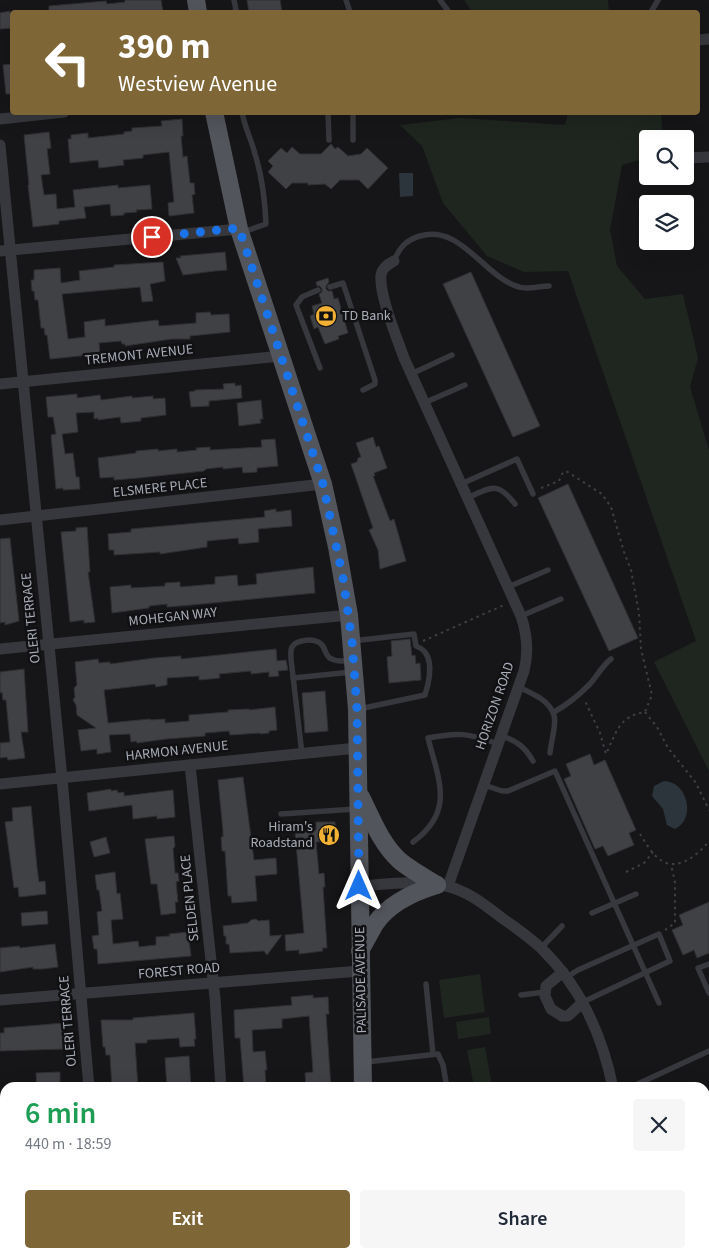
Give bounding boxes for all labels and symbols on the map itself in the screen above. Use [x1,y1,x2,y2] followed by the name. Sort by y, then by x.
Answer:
[131,216,173,258] pin
[314,304,338,328] bank icon: TD Bank
[342,306,391,326] place label: TD Bank
[84,339,194,371] street label: TREMONT AVENUE
[112,473,208,503] street label: ELSMERE PLACE
[16,571,46,665] street label: OLERI TERRACE
[128,602,219,632] street label: MOHEGAN WAY
[471,659,519,753] street label: HORIZON ROAD
[124,736,230,766] street label: HARMON AVENUE
[250,817,313,853] place label: Hiram's Roadstand
[317,823,341,847] restaurant icon: Hiram's Roadstand
[176,854,204,942] street label: SELDEN PLACE
[332,859,384,911] position arrow
[350,926,372,1034] street label: PALISADE AVENUE
[137,957,221,985] street label: FOREST ROAD
[54,975,82,1067] street label: OLERI TERRACE

